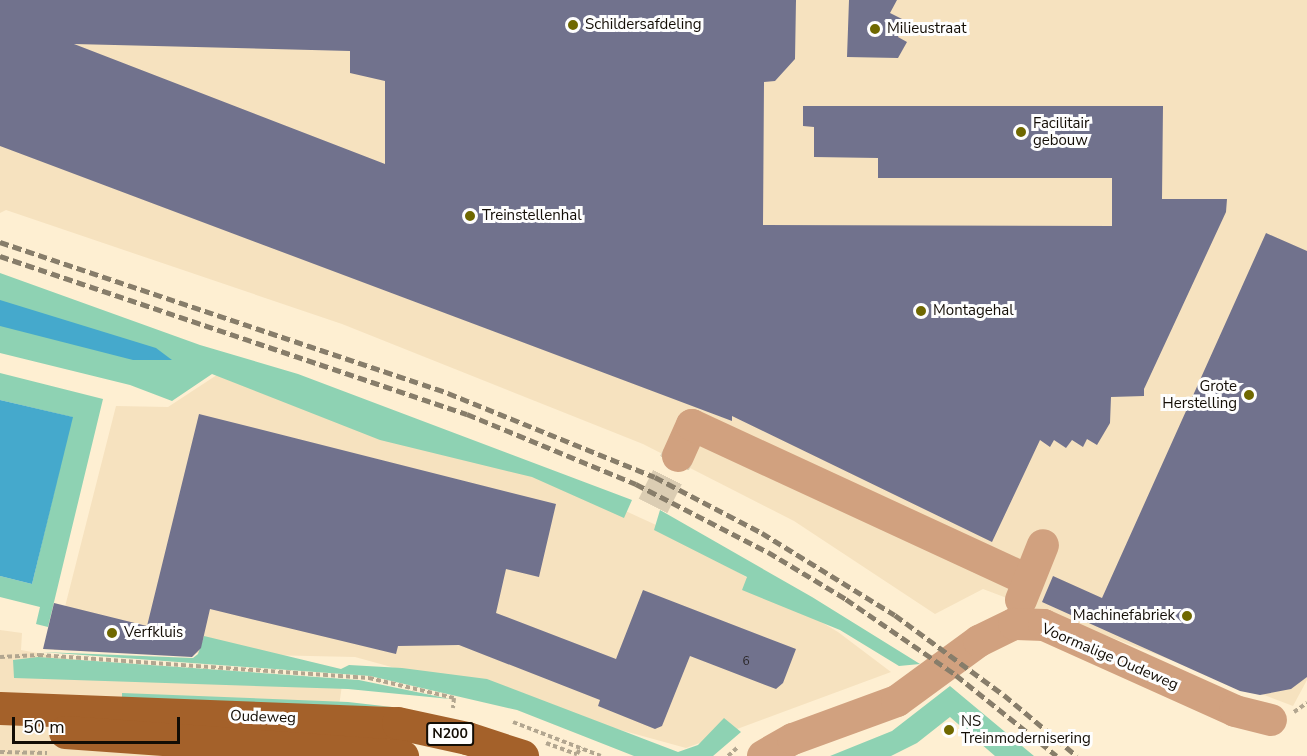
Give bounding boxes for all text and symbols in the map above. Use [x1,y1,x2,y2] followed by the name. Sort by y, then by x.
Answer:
[585,16,701,34] place label: Schildersafdeling
[566,18,580,32] marker: Schildersafdeling
[887,20,966,38] place label: Milieustraat
[868,22,882,36] marker: Milieustraat
[1033,114,1089,149] place label: Facilitair gebouw
[1014,125,1028,139] marker: Facilitair gebouw
[482,207,582,225] place label: Treinstellenhal
[463,209,477,223] marker: Treinstellenhal
[933,302,1014,320] place label: Montagehal
[914,304,928,318] marker: Montagehal
[1162,377,1237,412] place label: Grote Herstelling
[1242,388,1256,402] marker: Grote Herstelling
[1073,607,1175,625] place label: Machinefabriek
[1180,609,1194,623] marker: Machinefabriek
[1039,620,1181,694] street label: Voormalige Oudeweg
[124,624,183,642] place label: Verfkluis
[105,626,119,640] marker: Verfkluis
[742,655,750,669] house number: 6
[15,705,183,743] scale bar
[230,707,296,727] street label: Oudeweg
[961,712,1091,747] place label: NS Treinmodernisering
[23,715,65,739] text: 50 m
[426,723,474,745] road number: N200
[942,723,956,737] marker: NS Treinmodernisering

